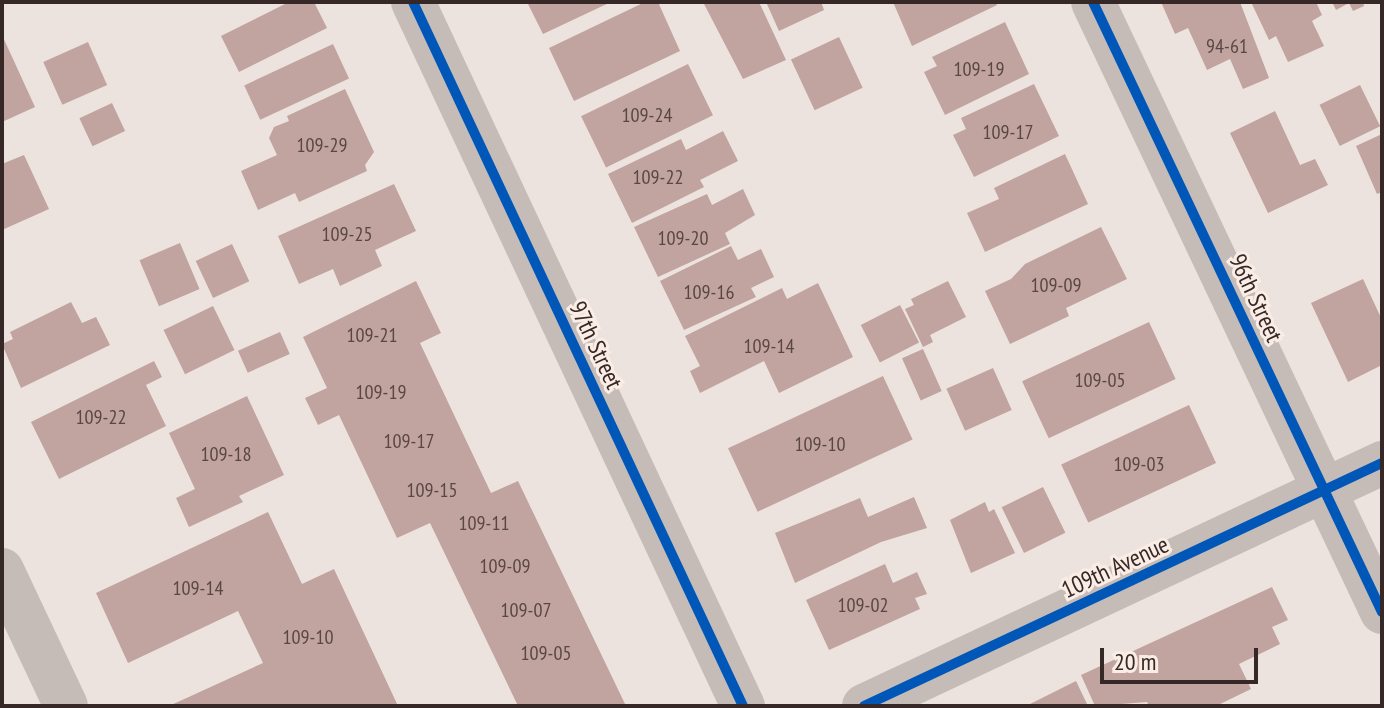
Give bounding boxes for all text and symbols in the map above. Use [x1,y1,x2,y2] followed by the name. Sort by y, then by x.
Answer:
[1206,34,1248,58] house number: 94-61
[954,57,1004,81] house number: 109-19
[622,103,672,127] house number: 109-24
[983,120,1033,144] house number: 109-17
[297,133,347,157] house number: 109-29
[633,165,683,189] house number: 109-22
[322,222,372,246] house number: 109-25
[658,226,708,250] house number: 109-20
[1223,250,1289,346] street label: 96th Street
[1031,273,1081,297] house number: 109-09
[684,280,734,304] house number: 109-16
[563,297,629,393] street label: 97th Street
[347,323,397,347] house number: 109-21
[744,334,794,358] house number: 109-14
[1075,368,1125,392] house number: 109-05
[356,380,406,404] house number: 109-19
[76,405,126,429] house number: 109-22
[384,429,434,453] house number: 109-17
[795,432,845,456] house number: 109-10
[201,442,251,466] house number: 109-18
[1114,452,1164,476] house number: 109-03
[407,478,457,502] house number: 109-15
[459,511,509,535] house number: 109-11
[1057,530,1173,604] street label: 109th Avenue
[480,554,530,578] house number: 109-09
[173,576,223,600] house number: 109-14
[838,593,888,617] house number: 109-02
[501,598,551,622] house number: 109-07
[283,625,333,649] house number: 109-10
[1104,632,1262,682] scale bar
[521,641,571,665] house number: 109-05
[1114,646,1156,677] text: 20 m

